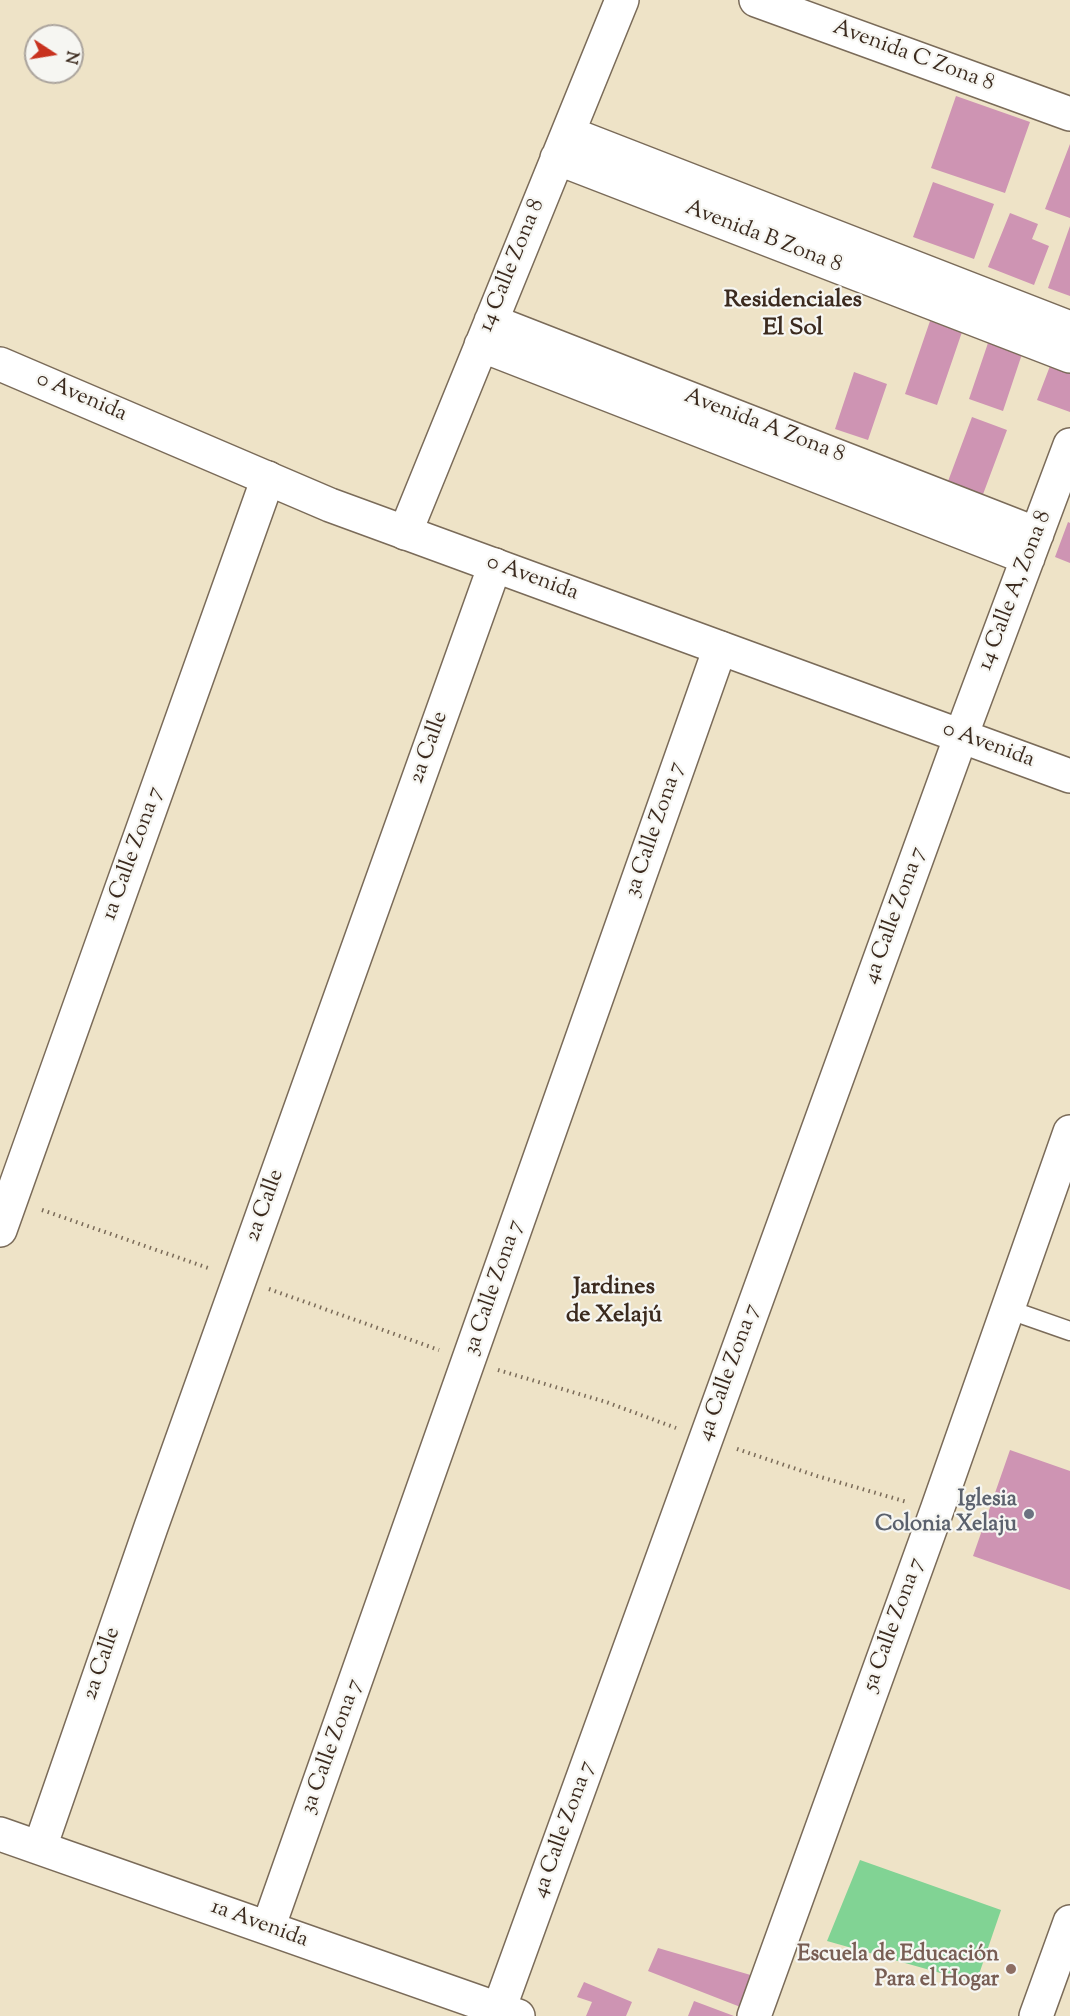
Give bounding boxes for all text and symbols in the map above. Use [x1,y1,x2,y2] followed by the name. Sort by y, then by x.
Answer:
[829,16,997,98] street label: Avenida C Zona 8
[24,24,84,84] north arrow
[58,49,83,66] text: N
[474,196,552,336] street label: 14 Calle Zona 8
[681,196,845,280] street label: Avenida B Zona 8
[724,288,862,344] district label: Residenciales El Sol
[32,367,130,429] street label: 0 Avenida
[680,384,848,470] street label: Avenida A Zona 8
[973,507,1059,675] street label: 14 Calle A, Zona 8
[482,550,582,608] street label: 0 Avenida
[405,708,455,788] street label: 2a Calle
[938,717,1038,775] street label: 0 Avenida
[620,759,692,901] street label: 3a Calle Zona 7
[98,784,170,924] street label: 1a Calle Zona 7
[859,844,933,988] street label: 4a Calle Zona 7
[241,1166,291,1246] street label: 2a Calle
[459,1217,531,1359] street label: 3a Calle Zona 7
[566,1275,662,1331] district label: Jardines de Xelajú
[693,1301,767,1445] street label: 4a Calle Zona 7
[875,1488,1017,1540] place label: Iglesia Colonia Xelaju
[1022,1507,1036,1521] marker: Iglesia Colonia Xelaju
[859,1555,931,1695] street label: 5a Calle Zona 7
[78,1624,128,1704] street label: 2a Calle
[296,1676,370,1818] street label: 3a Calle Zona 7
[528,1758,602,1902] street label: 4a Calle Zona 7
[207,1895,311,1955] street label: 1a Avenida
[797,1943,999,1994] place label: Escuela de Educación Para el Hogar
[1004,1962,1018,1976] marker: Escuela de Educación Para el Hogar

